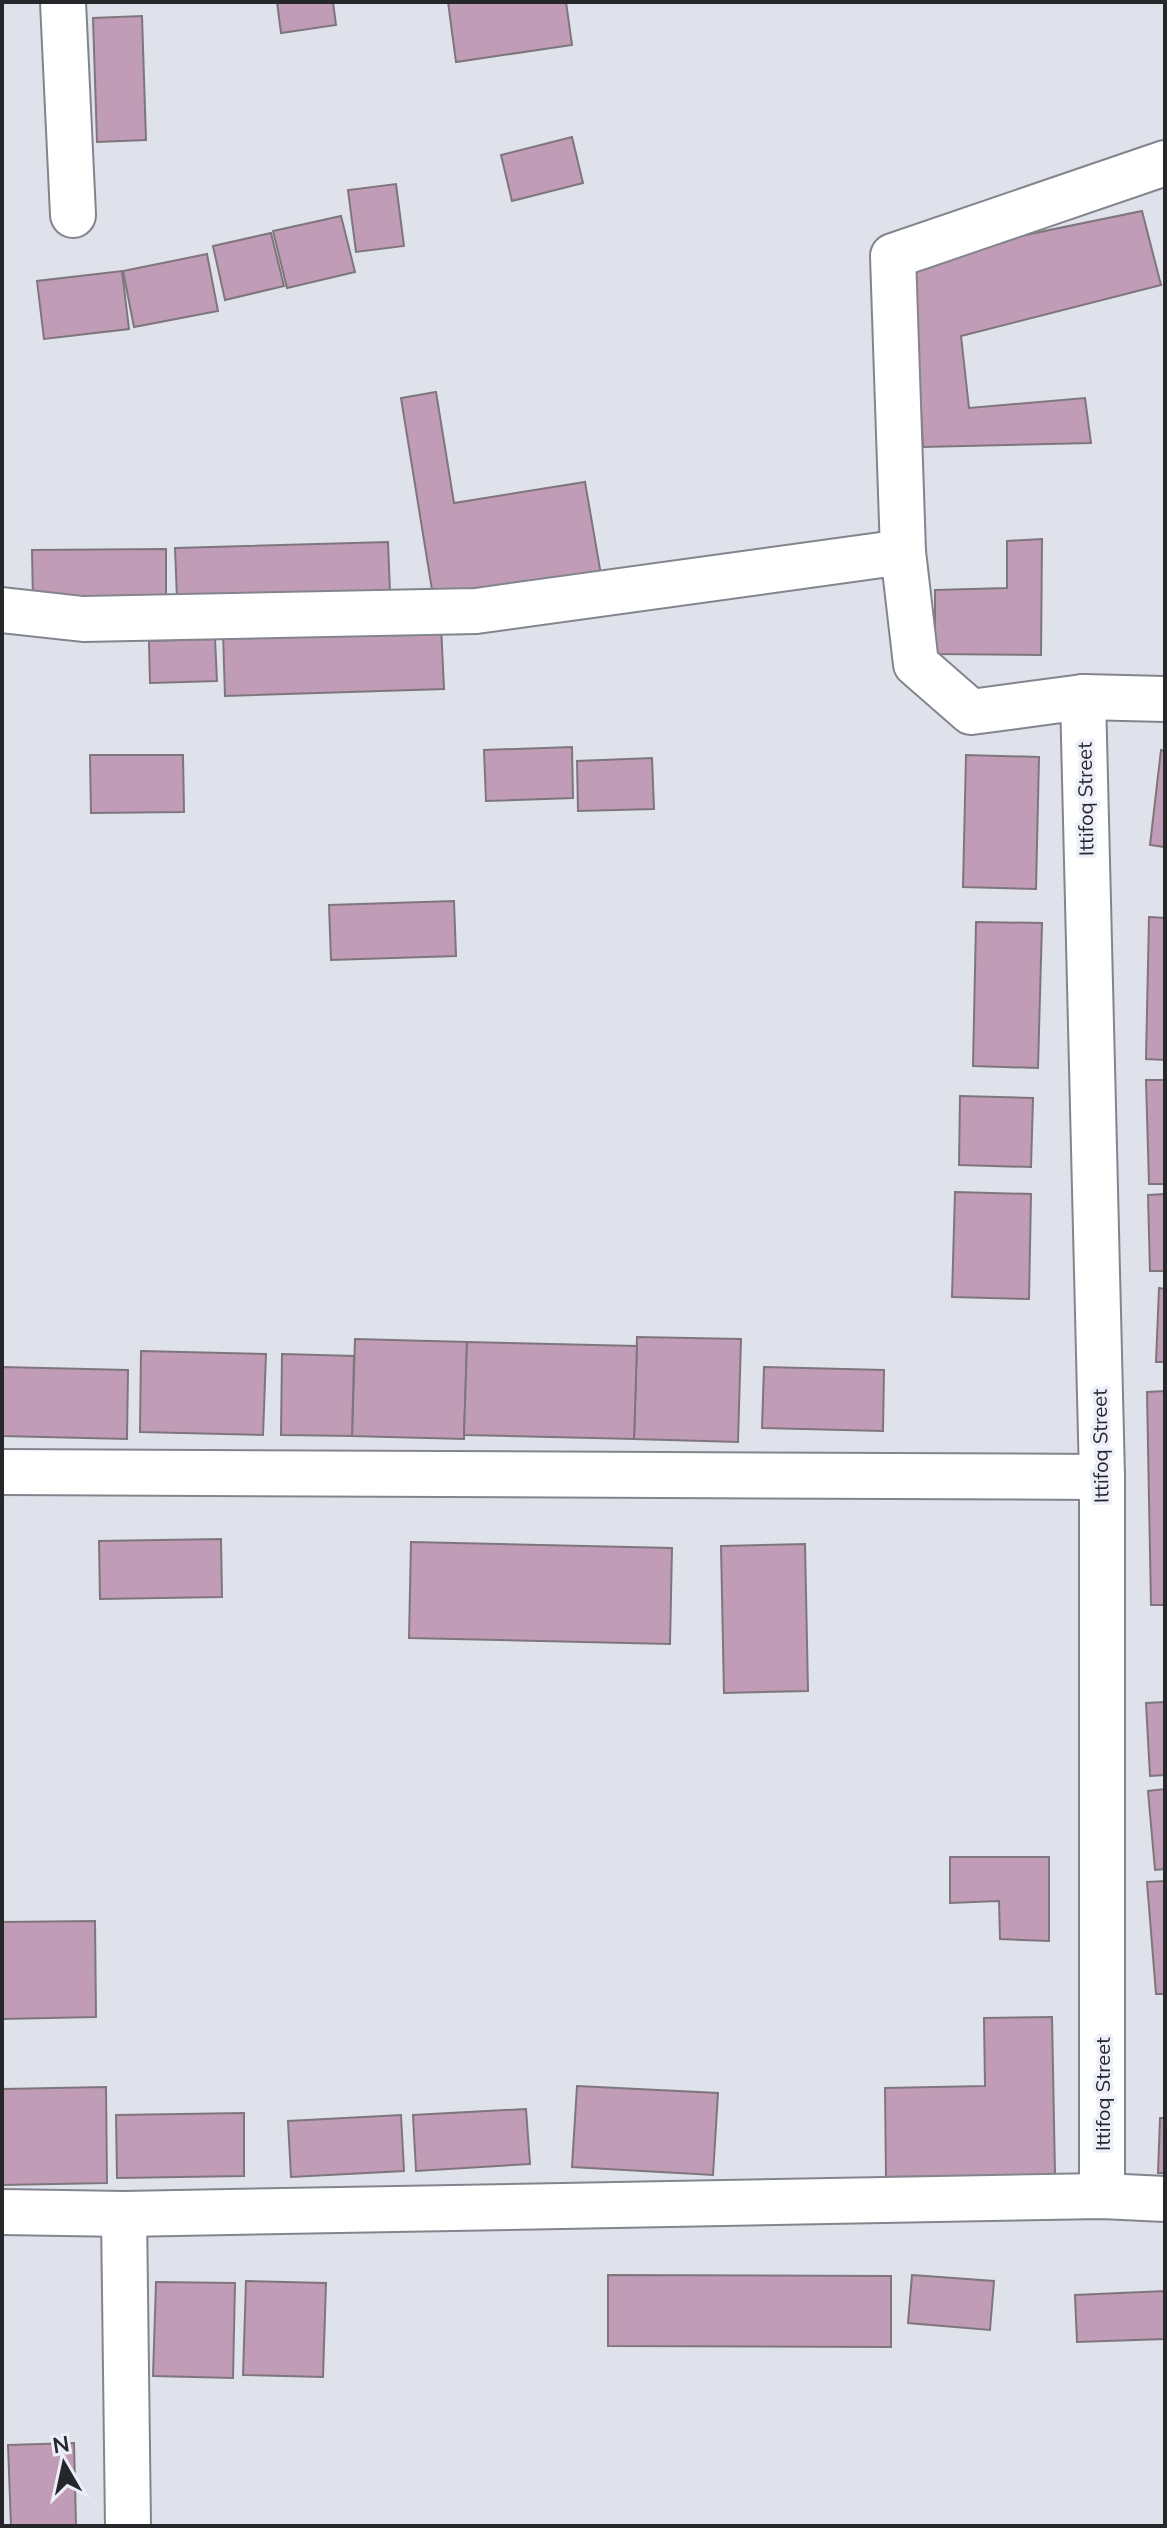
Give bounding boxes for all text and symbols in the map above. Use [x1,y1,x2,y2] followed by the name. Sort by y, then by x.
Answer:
[1072,742,1098,856] street label: Ittifoq Street
[1087,1389,1113,1503] street label: Ittifoq Street
[1090,2037,1115,2151] street label: Ittifoq Street
[24,2424,104,2504] north arrow
[50,2429,71,2459] text: N

